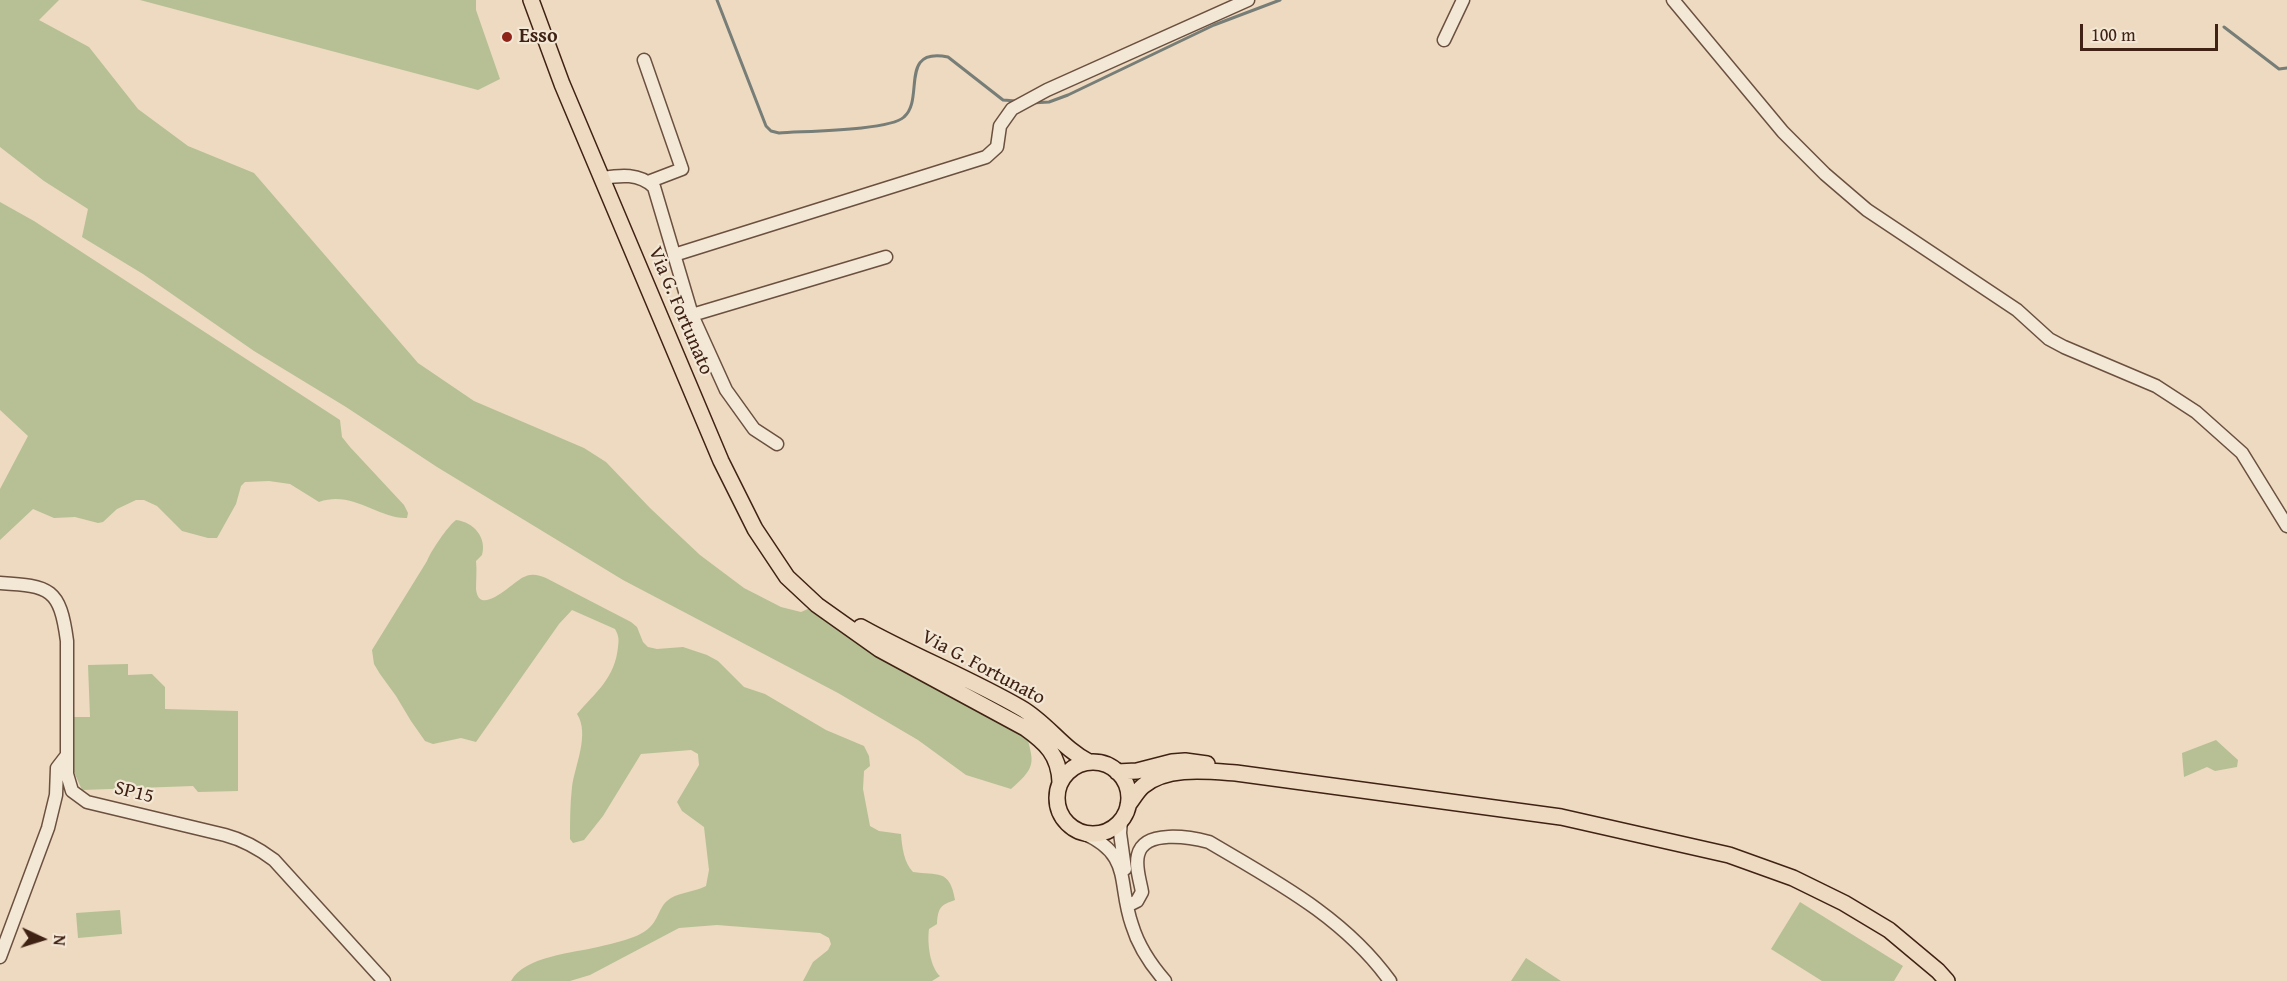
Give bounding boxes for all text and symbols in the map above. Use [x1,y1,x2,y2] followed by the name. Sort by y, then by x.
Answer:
[2083,12,2221,50] scale bar
[2091,21,2136,48] text: 100 m
[519,25,558,49] place label: Esso
[500,30,514,44] marker: Esso
[642,243,718,379] street label: Via G. Fortunato
[917,625,1049,711] street label: Via G. Fortunato
[112,777,156,809] street label: SP15
[12,909,72,969] north arrow
[48,934,72,946] text: N

